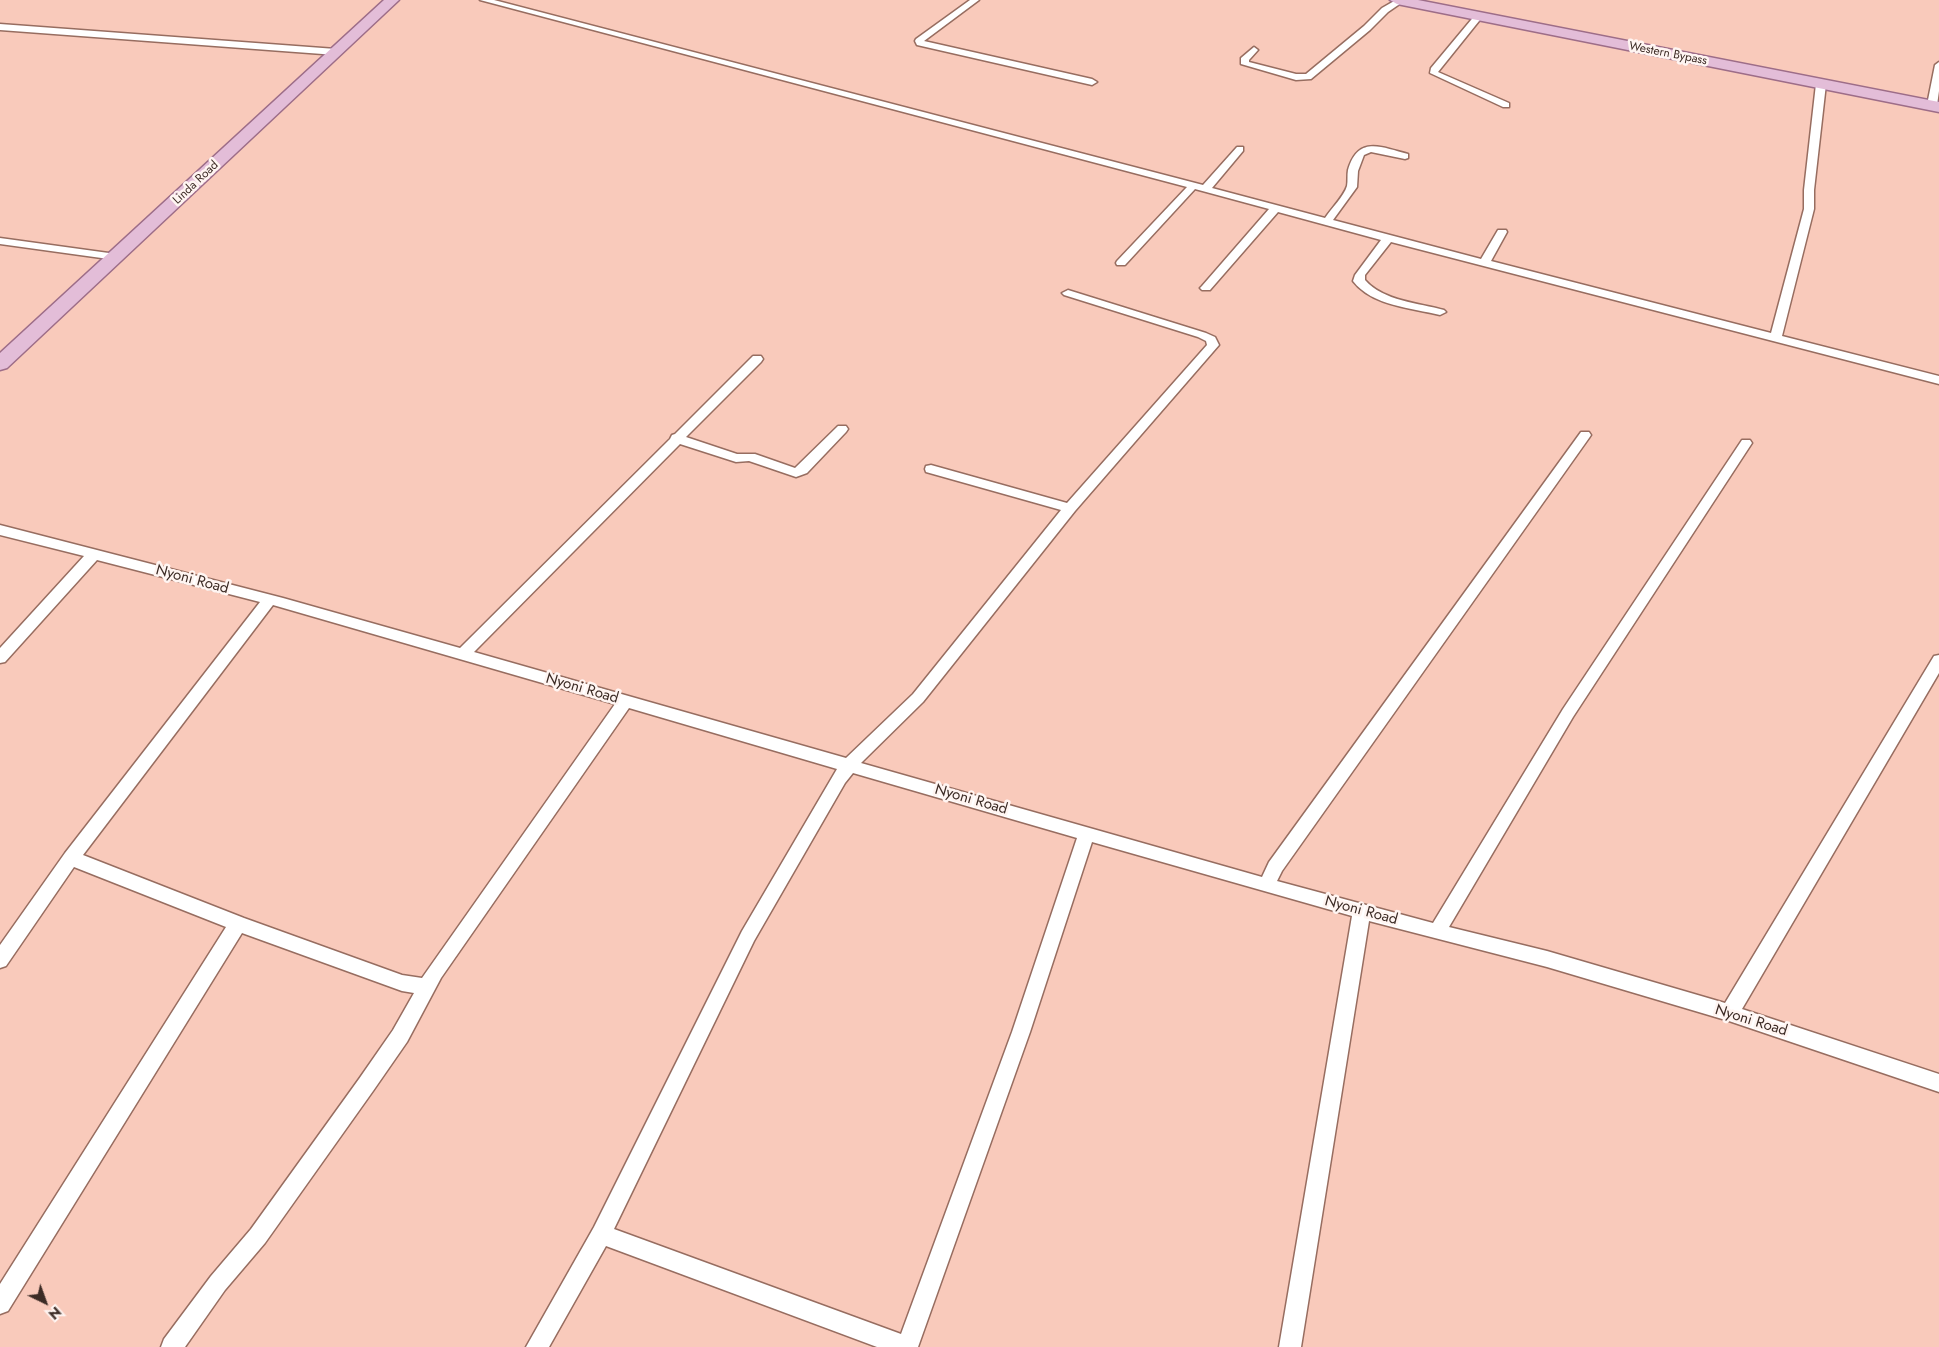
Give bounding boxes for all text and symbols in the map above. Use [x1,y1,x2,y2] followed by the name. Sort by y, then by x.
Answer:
[1628,39,1708,69] street label: Western Bypass
[170,158,222,208] street label: Linda Road
[154,562,230,598] street label: Nyoni Road
[544,670,620,708] street label: Nyoni Road
[933,781,1009,819] street label: Nyoni Road
[1323,893,1399,929] street label: Nyoni Road
[1713,1001,1789,1041] street label: Nyoni Road
[20,1277,70,1327] north arrow
[44,1302,66,1324] text: N

